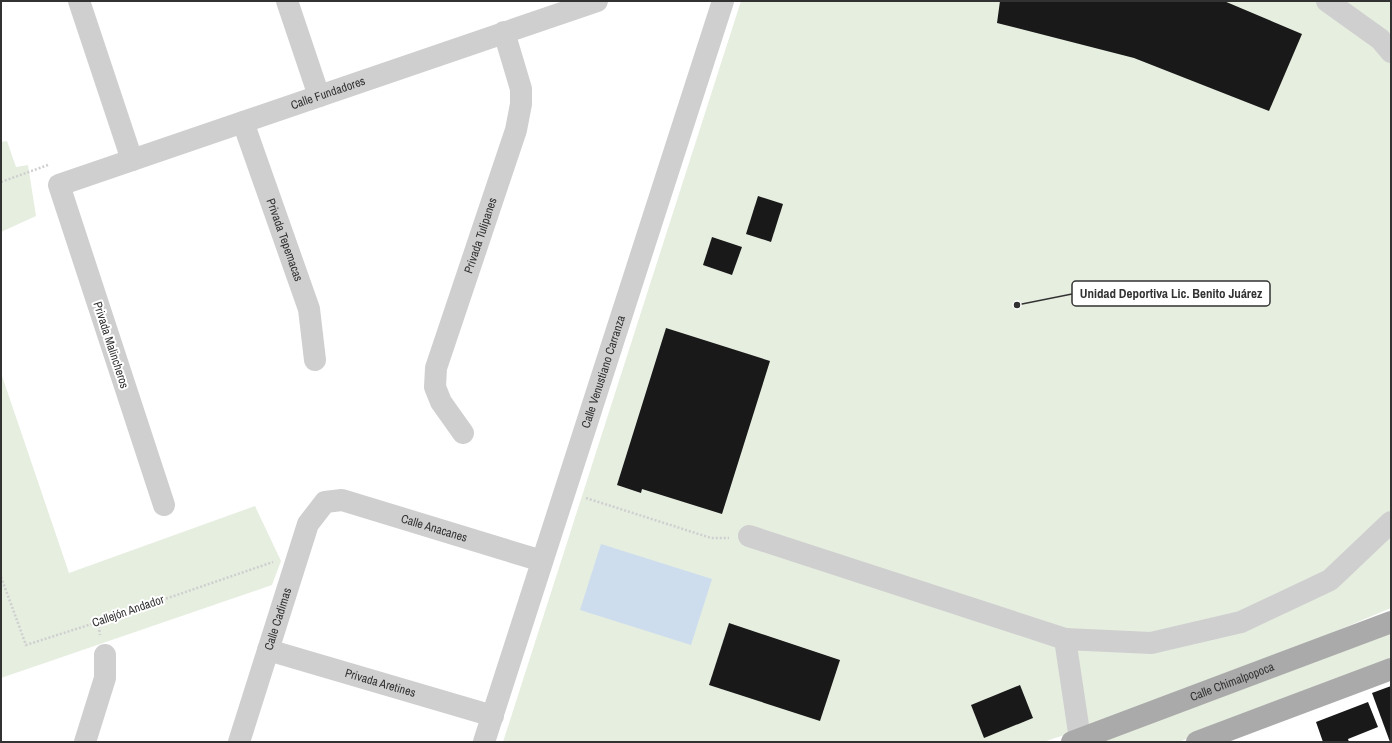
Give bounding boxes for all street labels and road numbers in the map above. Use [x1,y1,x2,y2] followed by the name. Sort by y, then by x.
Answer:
[289,73,367,113] street label: Calle Fundadores
[460,195,501,275] street label: Privada Tulipanes
[263,196,307,284] street label: Privada Tepemacas
[89,300,133,390] street label: Privada Malincheros
[578,313,629,430] street label: Calle Venustiano Carranza
[399,510,469,546] street label: Calle Anacanes
[261,586,295,652] street label: Calle Cadimas
[90,591,167,631] street label: Callejón Andador
[1188,658,1277,705] street label: Calle Chimalpopoca
[343,665,418,701] street label: Privada Aretines

